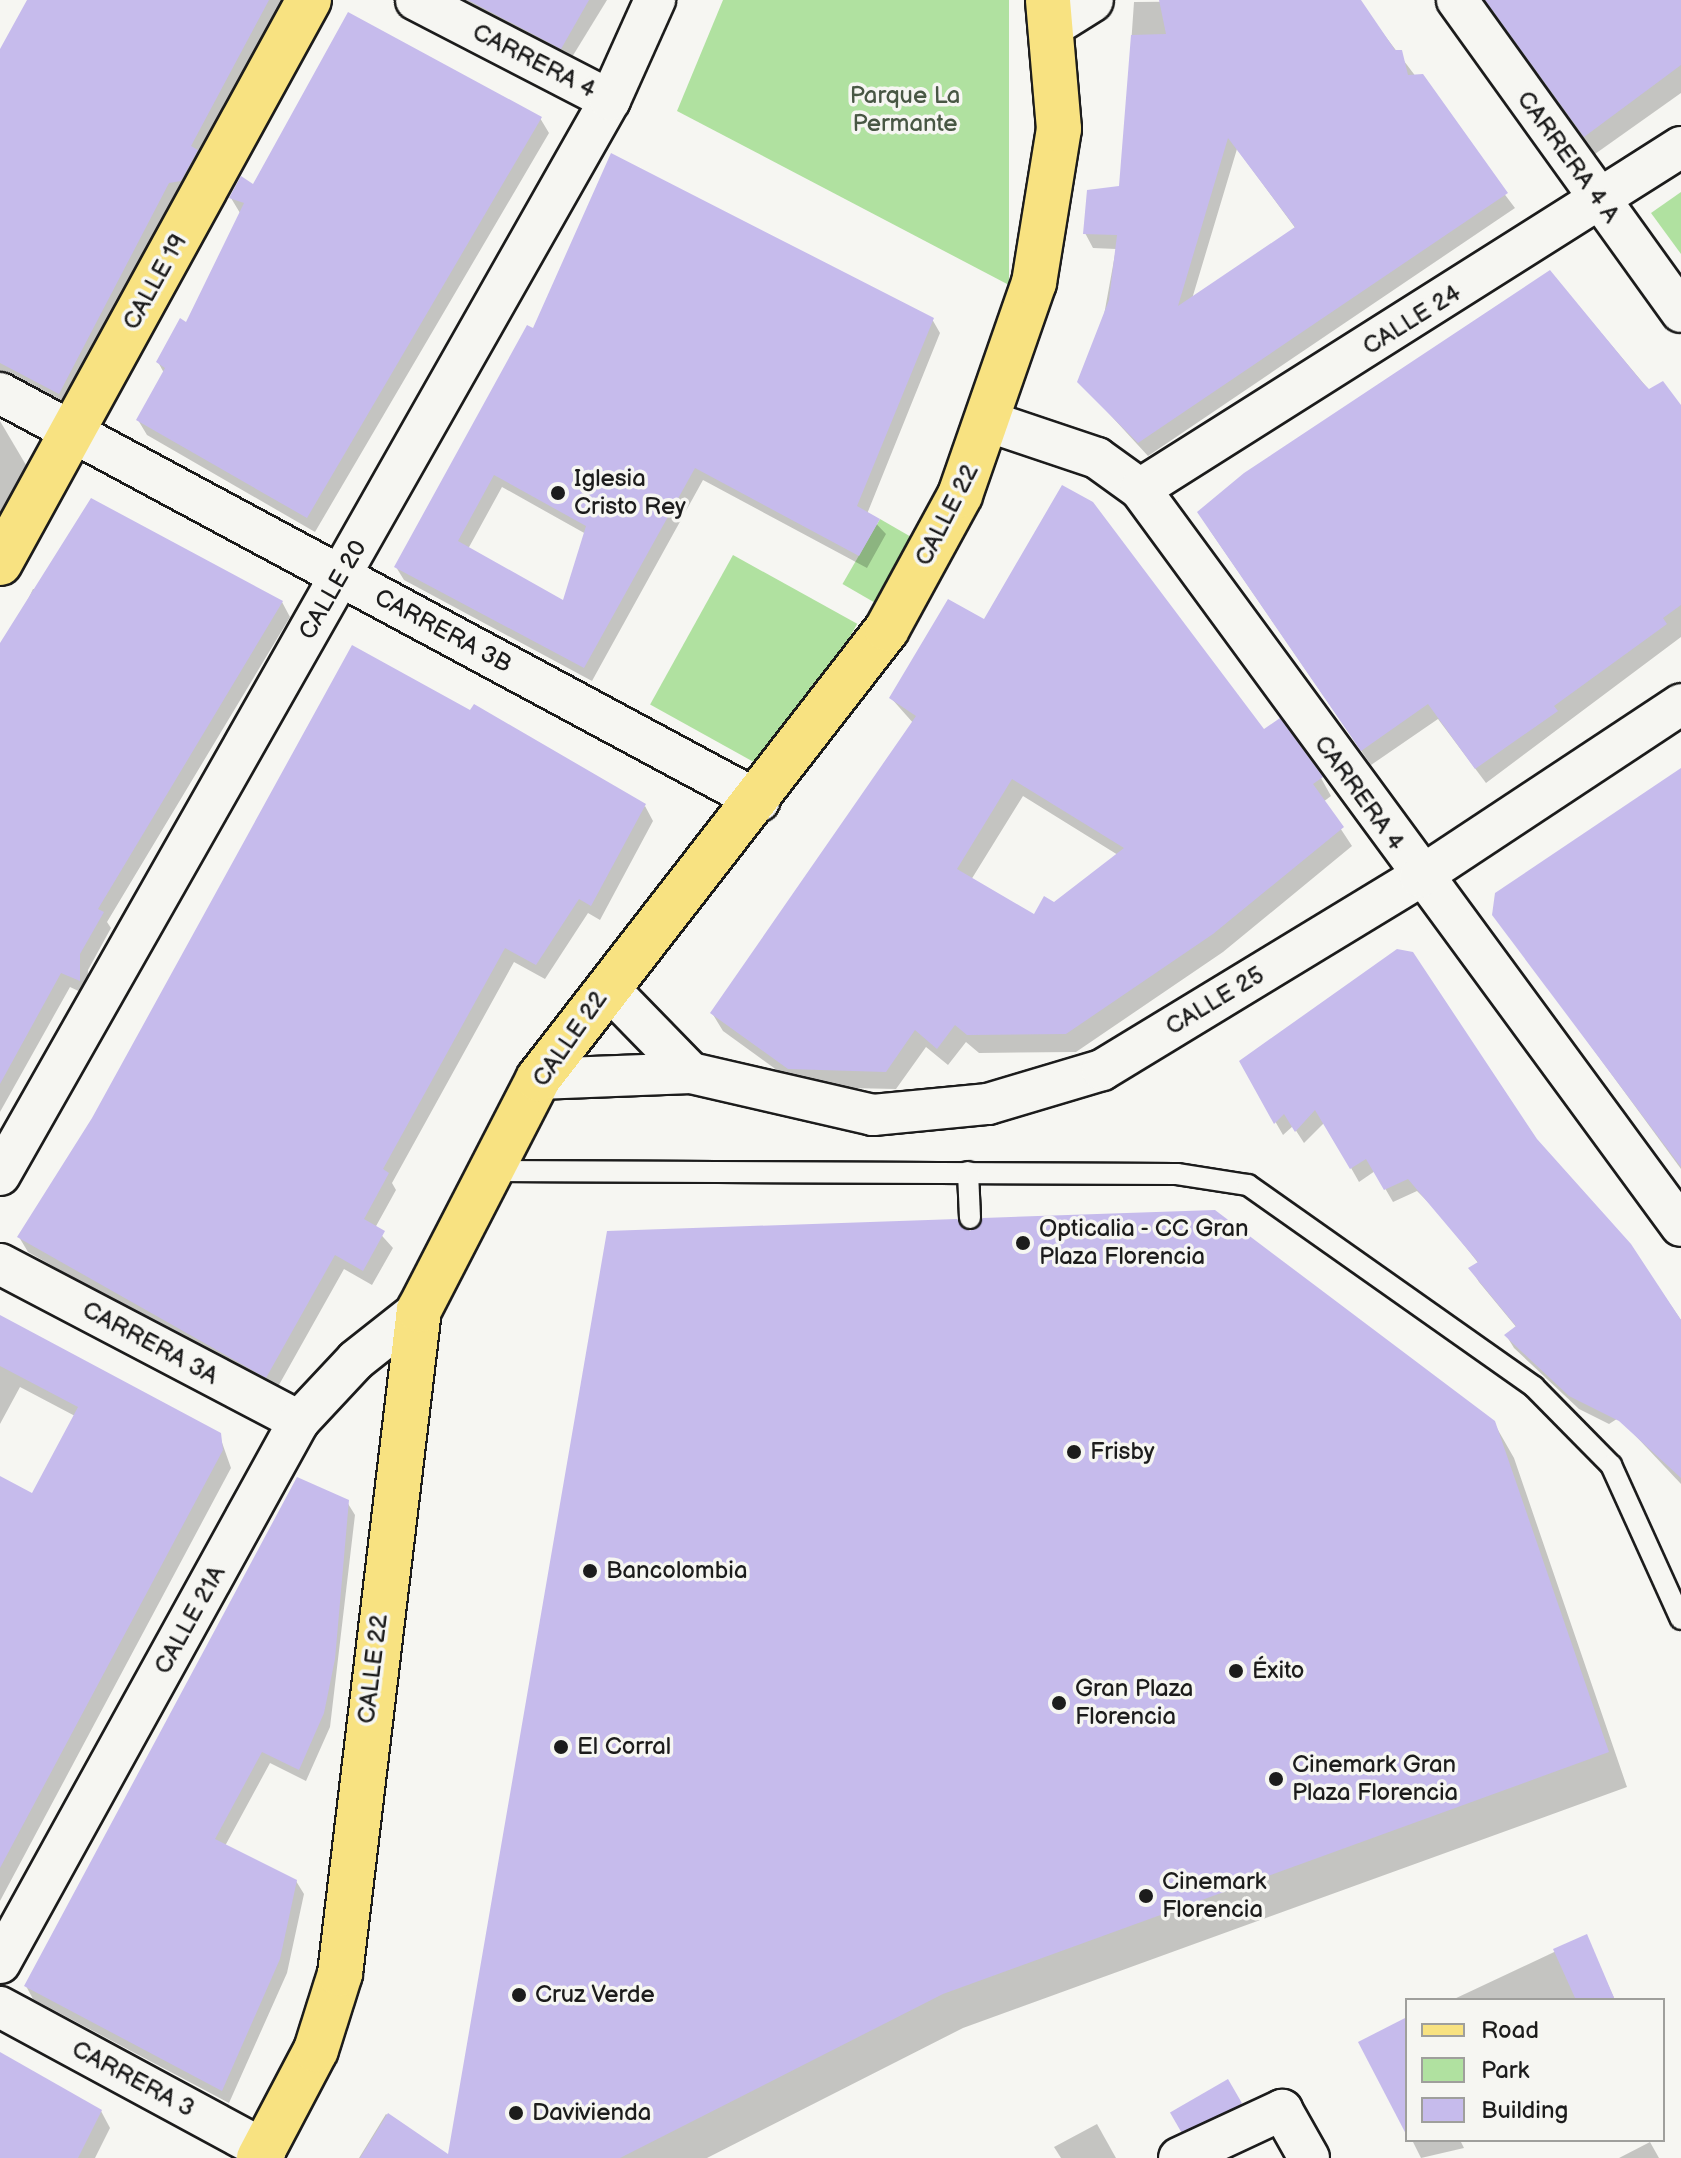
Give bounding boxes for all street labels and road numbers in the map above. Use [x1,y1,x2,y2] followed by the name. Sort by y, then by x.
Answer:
[468,18,600,104] street label: CARRERA 4
[1511,86,1625,228] street label: CARRERA 4 A
[117,229,193,335] street label: CALLE 19
[1358,279,1466,361] street label: CALLE 24
[909,459,985,571] street label: CALLE 22
[293,535,373,645] street label: CALLE 20
[370,583,516,679] street label: CARRERA 3B
[1308,730,1410,856] street label: CARRERA 4
[1161,960,1269,1042] street label: CALLE 25
[527,986,613,1092] street label: CALLE 22
[77,1295,223,1391] street label: CARRERA 3A
[148,1561,232,1679] street label: CALLE 21A
[352,1613,394,1725] street label: CALLE 22
[67,2035,199,2123] street label: CARRERA 3

